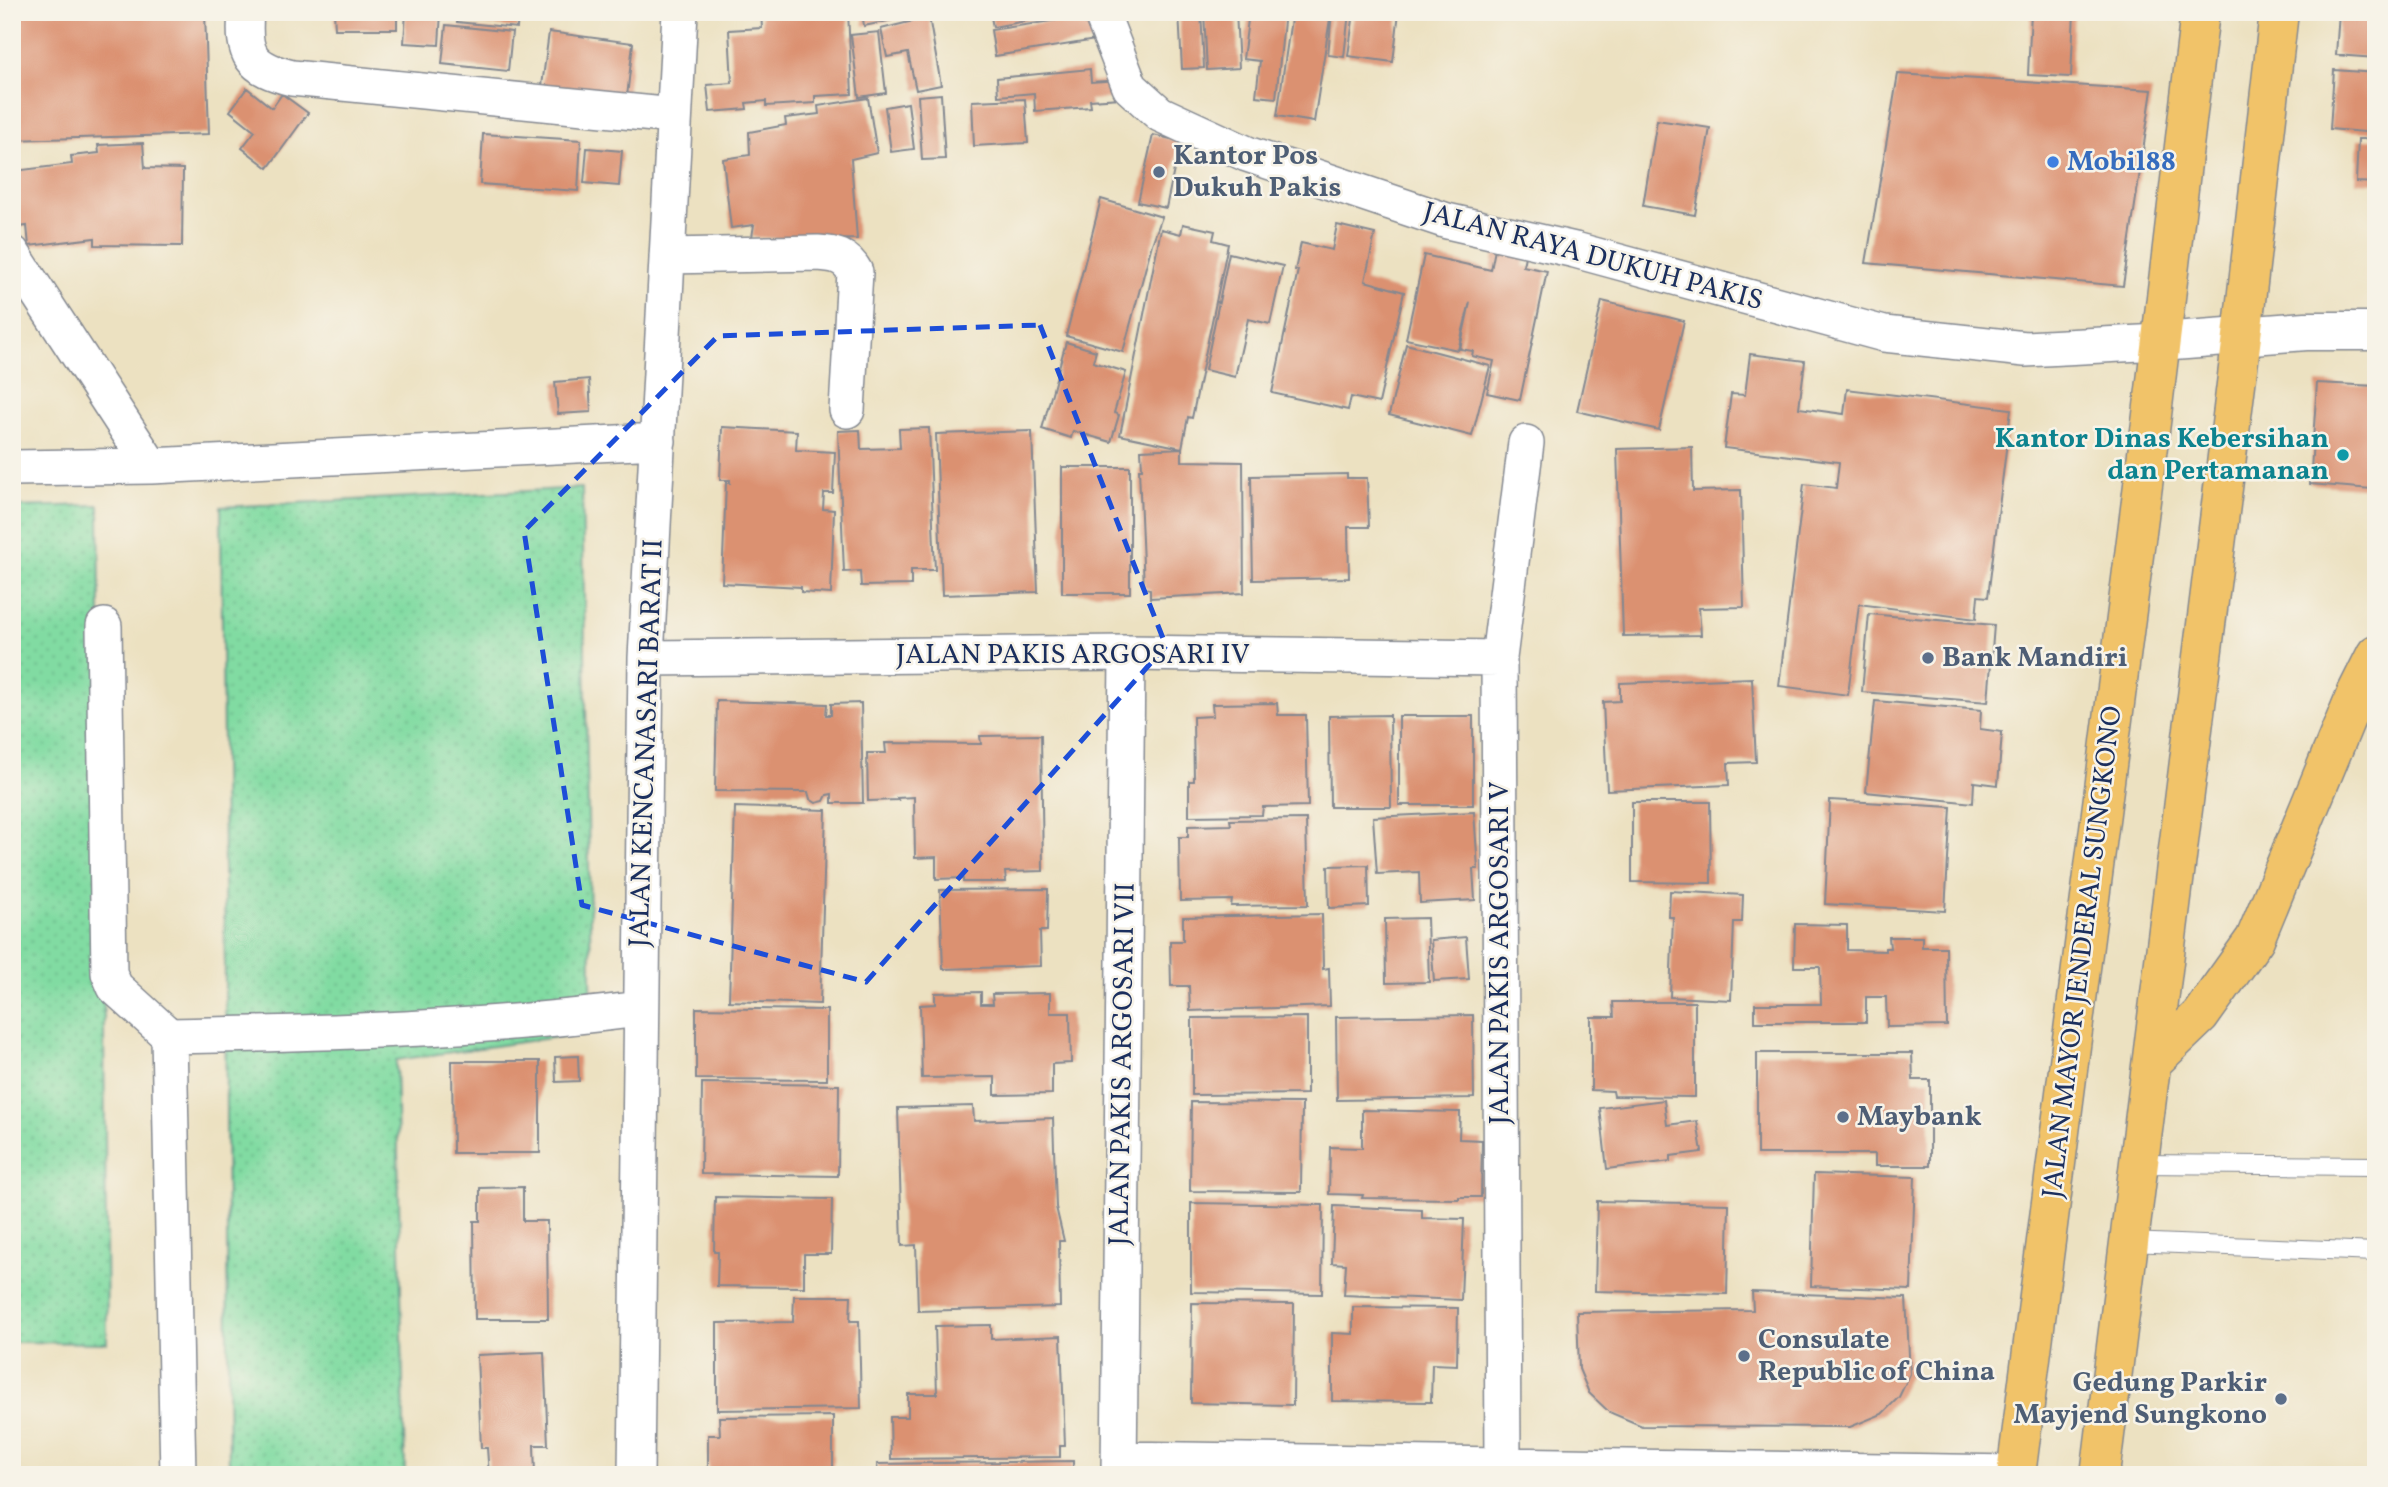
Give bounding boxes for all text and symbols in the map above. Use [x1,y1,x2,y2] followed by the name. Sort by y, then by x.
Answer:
[1173,137,1342,208] place label: Kantor Pos Dukuh Pakis
[2067,143,2176,182] place label: Mobil88
[2045,154,2061,170] marker: Mobil88
[1151,164,1167,180] marker: Kantor Pos Dukuh Pakis
[1419,193,1767,321] street label: JALAN RAYA DUKUH PAKIS
[1995,420,2329,491] place label: Kantor Dinas Kebersihan dan Pertamanan
[2335,447,2351,463] marker: Kantor Dinas Kebersihan dan Pertamanan
[620,538,674,948] street label: JALAN KENCANASARI BARAT II
[896,636,1250,675] street label: JALAN PAKIS ARGOSARI IV
[1942,639,2128,678] place label: Bank Mandiri
[1920,650,1936,666] marker: Bank Mandiri
[2033,704,2133,1200] street label: JALAN MAYOR JENDERAL SUNGKONO
[1481,781,1520,1125] street label: JALAN PAKIS ARGOSARI V
[1100,882,1146,1246] street label: JALAN PAKIS ARGOSARI VII
[1857,1098,1982,1137] place label: Maybank
[1835,1109,1851,1125] marker: Maybank
[1758,1321,1995,1392] place label: Consulate Republic of China
[1736,1348,1752,1364] marker: Consulate Republic of China
[2013,1364,2267,1435] place label: Gedung Parkir Mayjend Sungkono
[2273,1391,2289,1407] marker: Gedung Parkir Mayjend Sungkono

